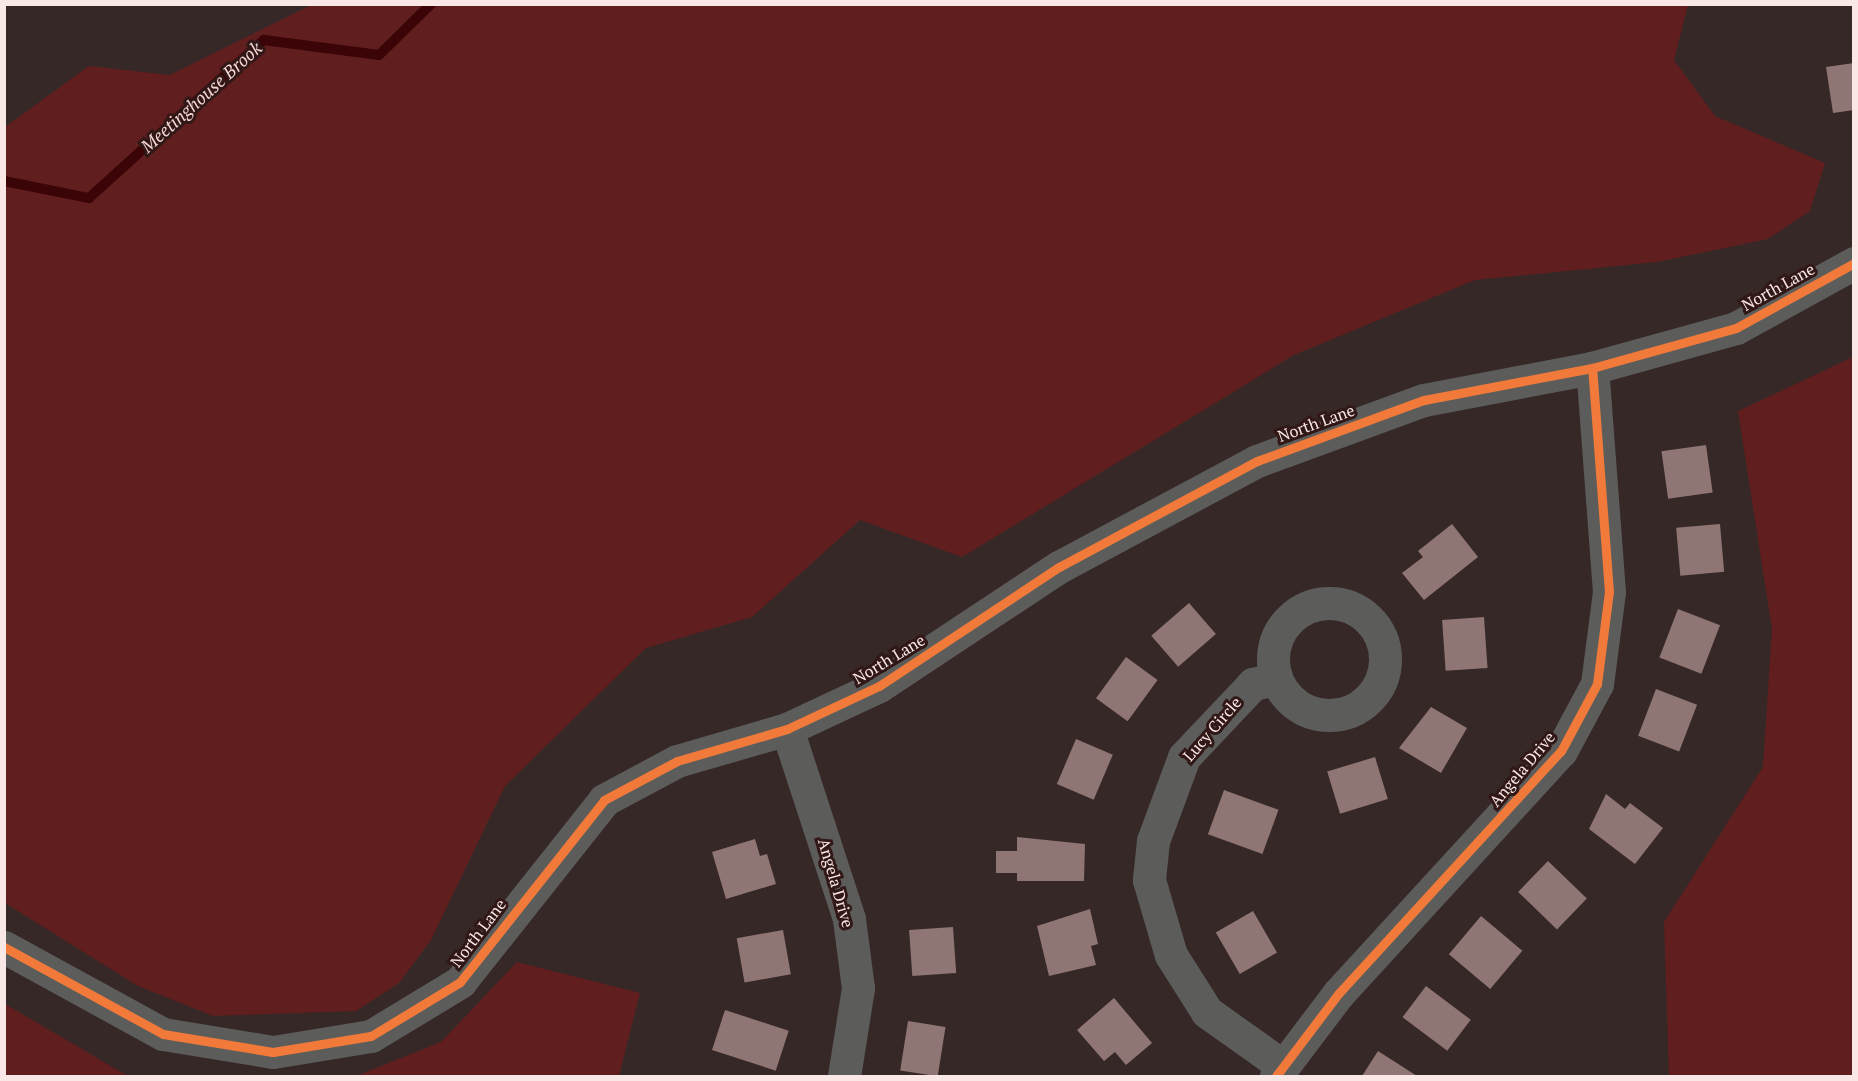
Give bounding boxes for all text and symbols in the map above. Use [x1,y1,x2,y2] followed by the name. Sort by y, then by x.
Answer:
[136,37,266,157] water label: Meetinghouse Brook
[1738,259,1818,315] street label: North Lane
[1275,400,1357,446] street label: North Lane
[850,630,928,688] street label: North Lane
[1179,693,1245,765] street label: Lucy Circle
[1485,728,1559,810] street label: Angela Drive
[814,836,858,930] street label: Angela Drive
[446,895,510,971] street label: North Lane

